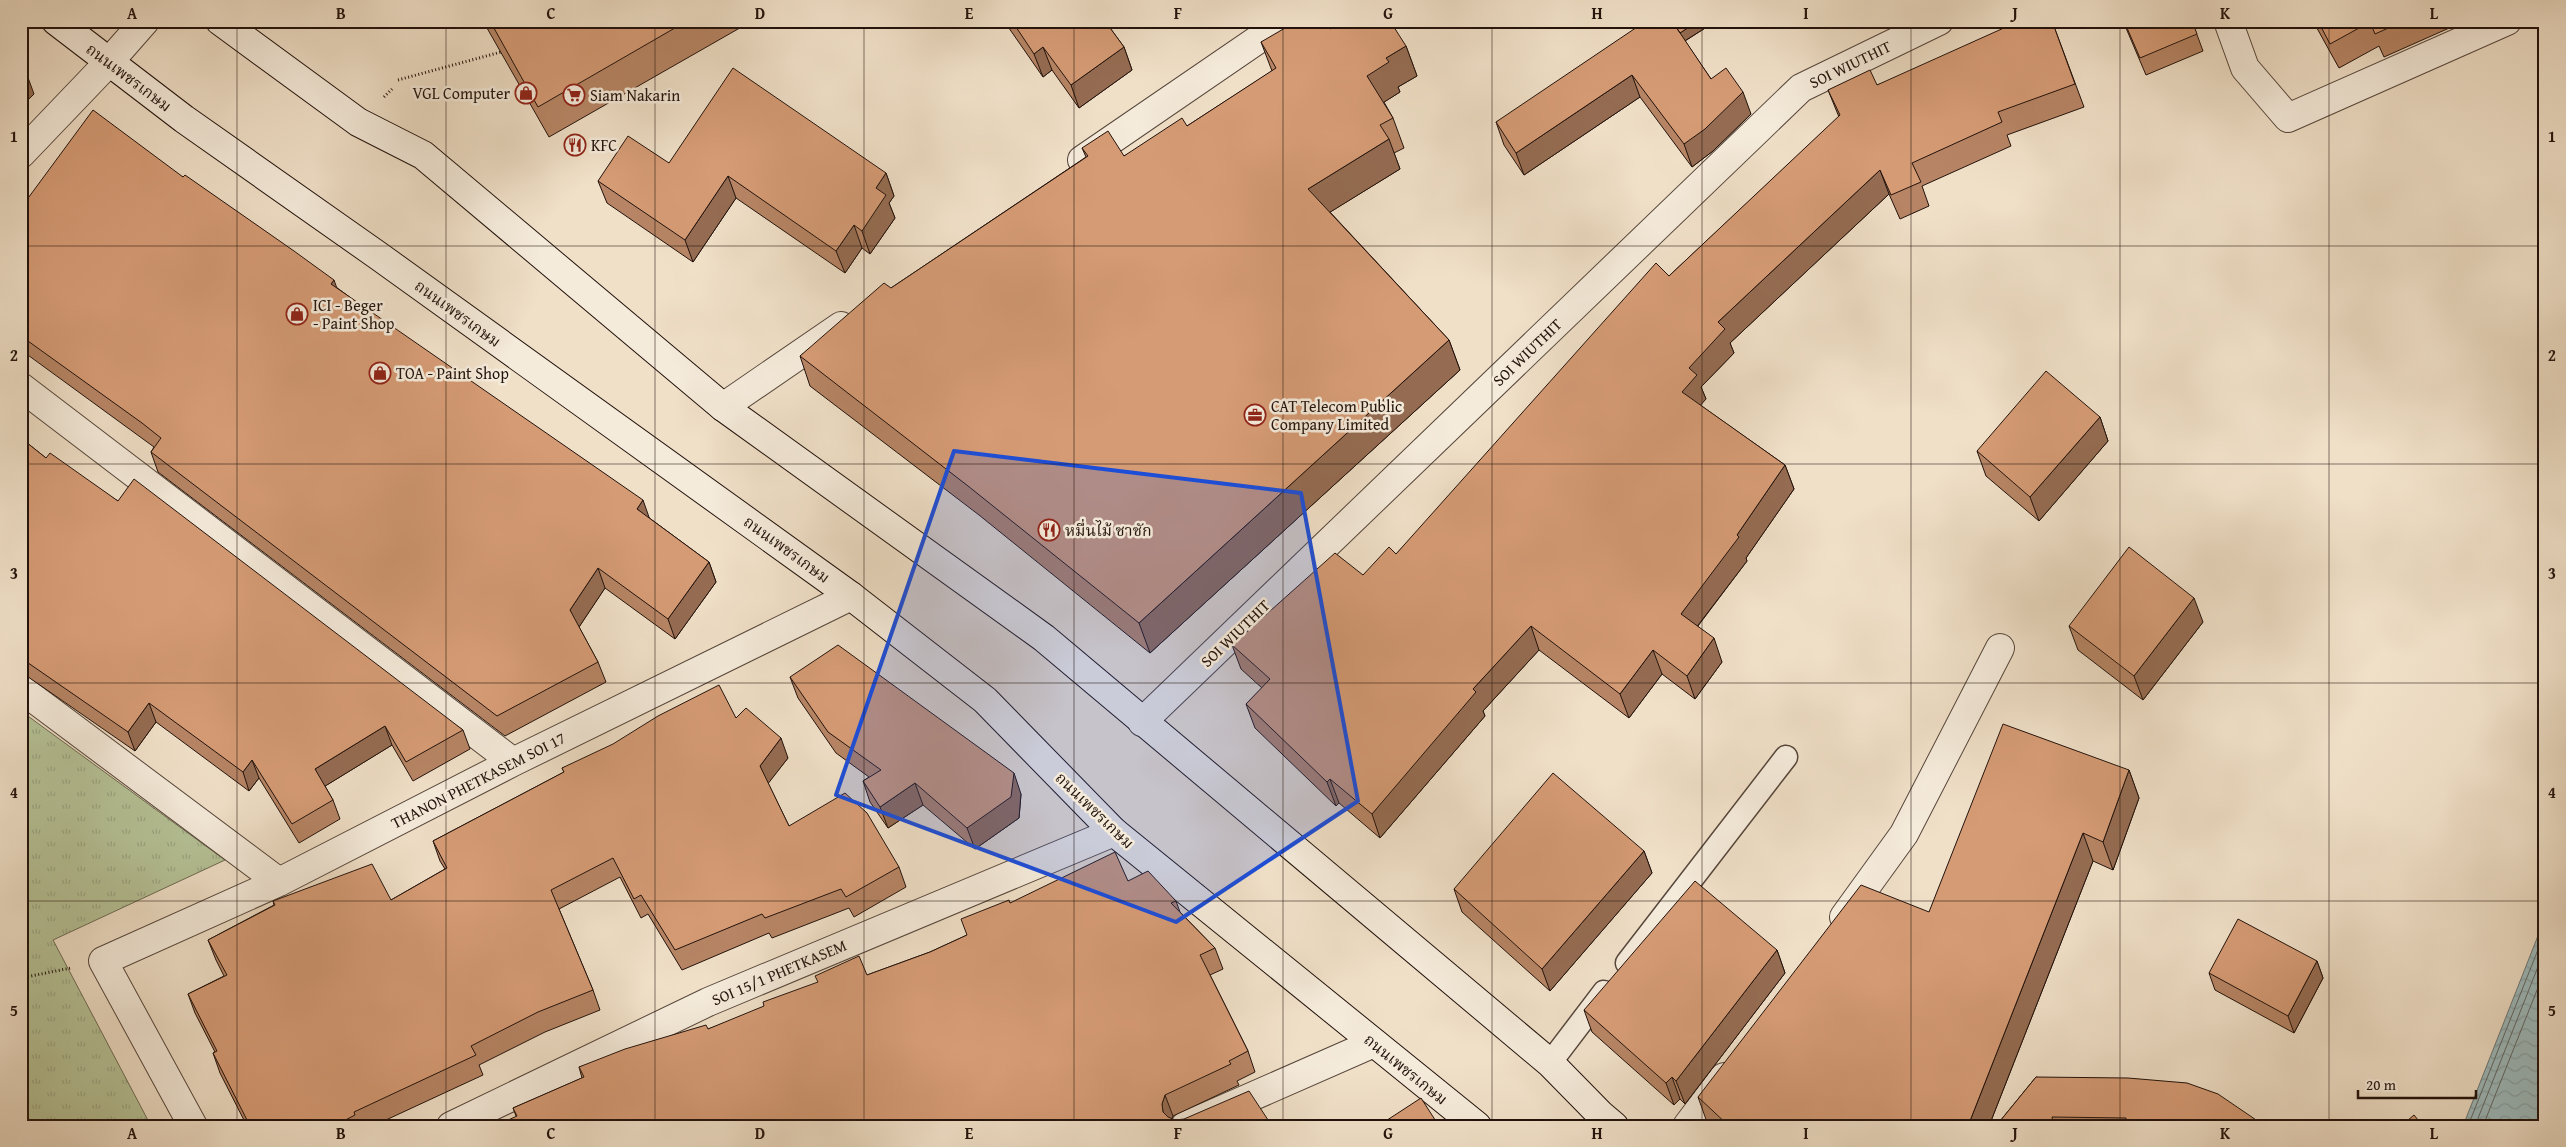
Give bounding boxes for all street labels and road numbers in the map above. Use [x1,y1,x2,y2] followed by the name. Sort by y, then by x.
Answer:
[1805,34,1895,94] street label: SOI WIUTHIT
[81,37,177,117] street label: ถนนเพชรเกษม
[410,273,506,353] street label: ถนนเพชรเกษม
[1487,313,1567,391] street label: SOI WIUTHIT
[739,509,835,589] street label: ถนนเพชรเกษม
[1195,594,1275,672] street label: SOI WIUTHIT
[387,725,570,834] street label: THANON PHETKASEM SOI 17
[1050,766,1140,854] street label: ถนนเพชรเกษม
[708,933,850,1011] street label: SOI 15/1 PHETKASEM
[1359,1028,1453,1110] street label: ถนนเพชรเกษม

